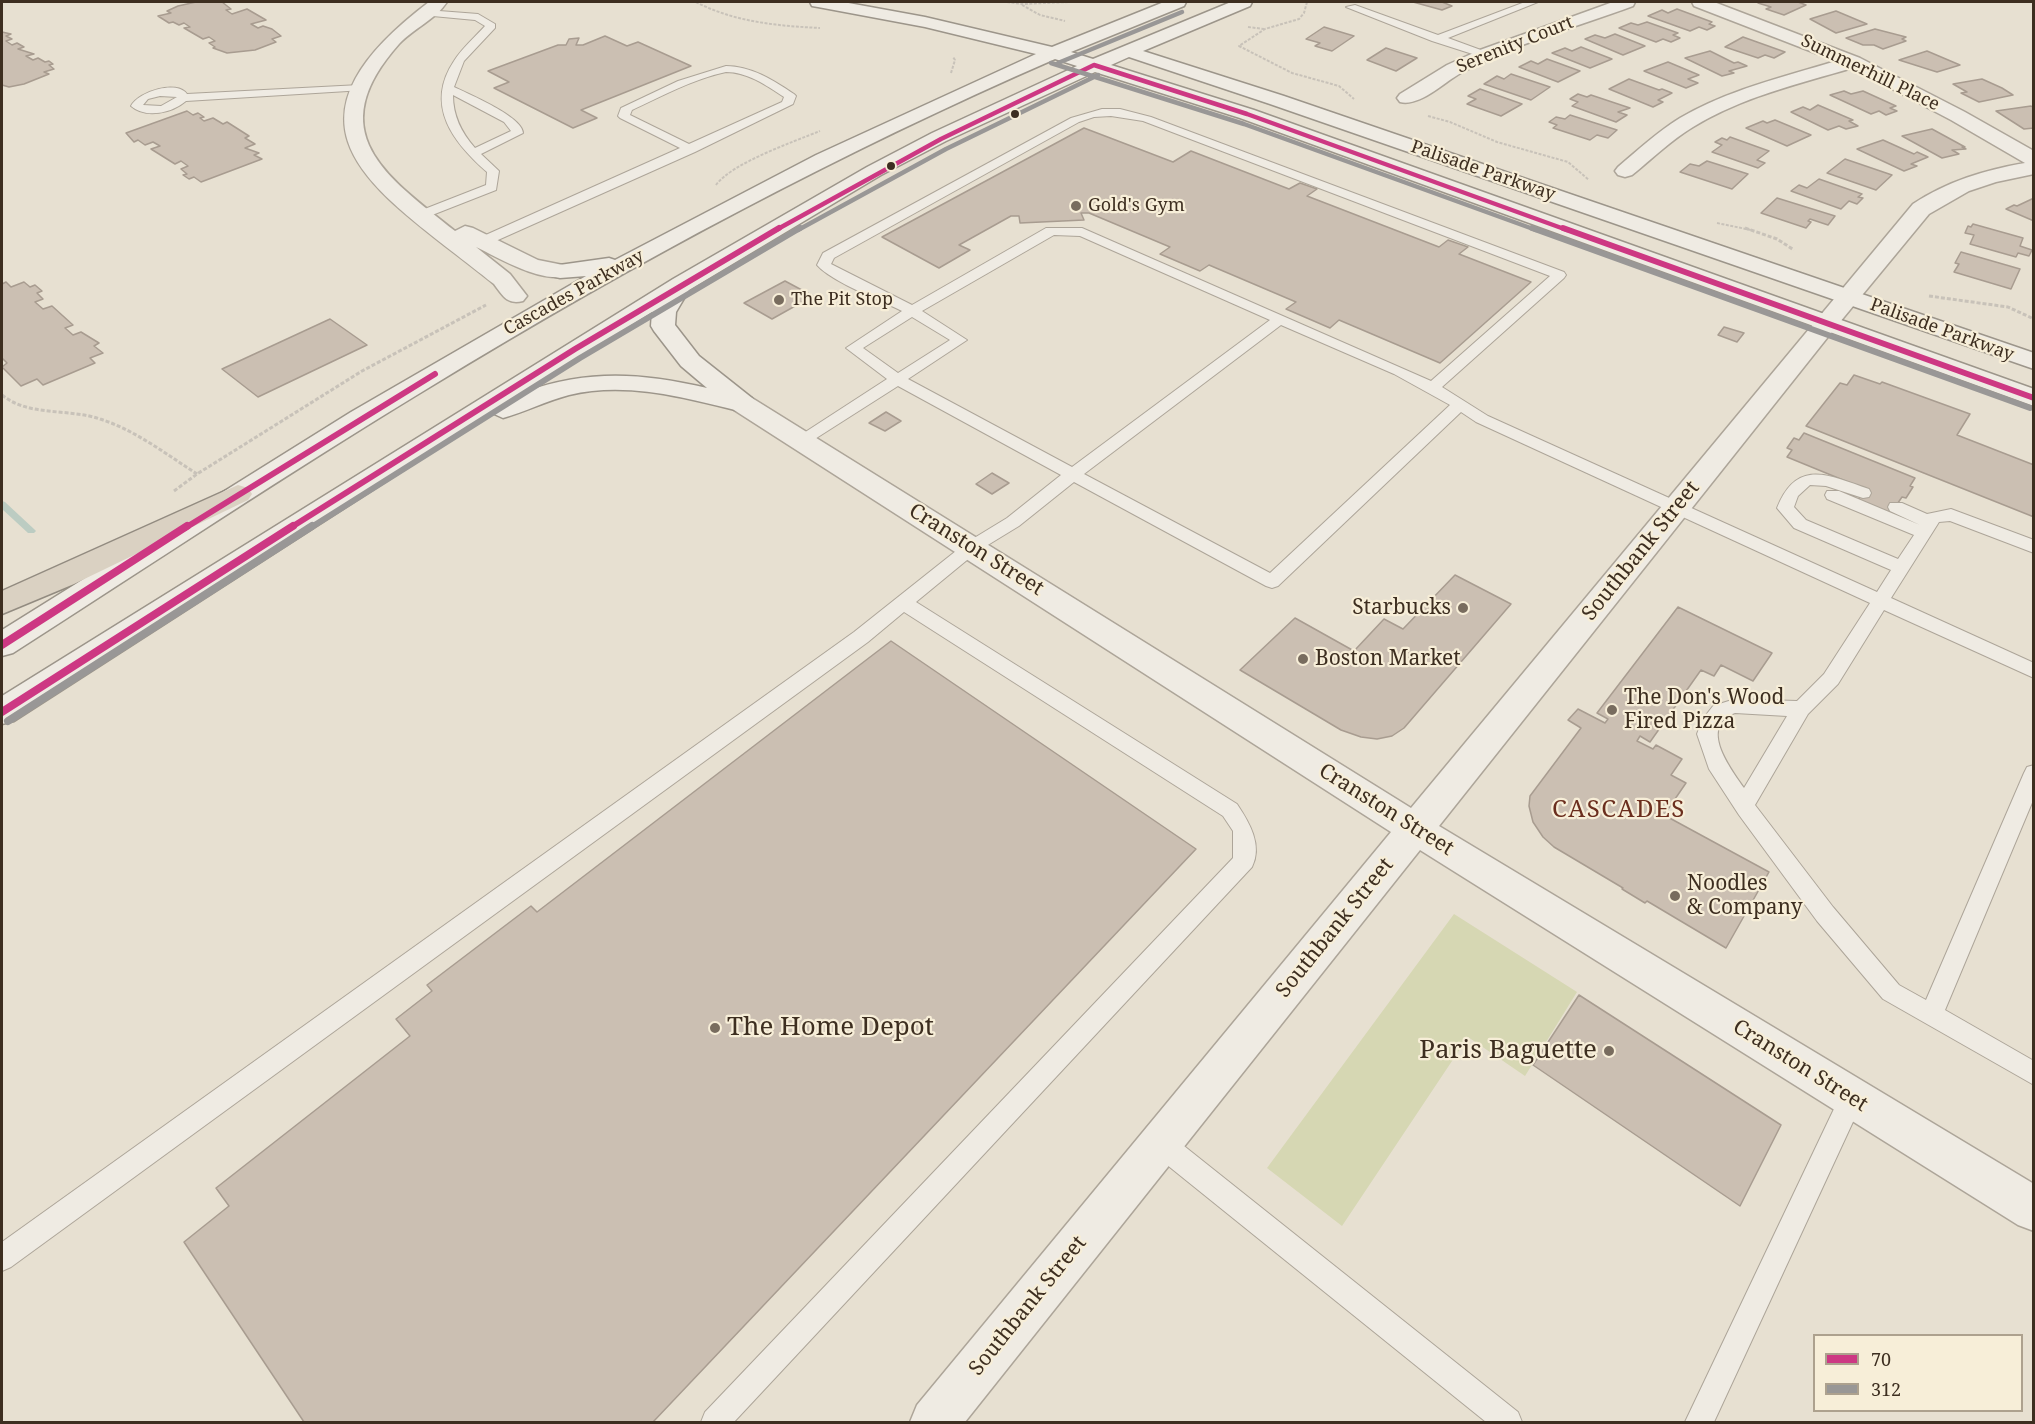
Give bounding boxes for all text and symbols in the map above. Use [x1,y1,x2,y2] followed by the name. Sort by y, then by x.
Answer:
[1454,12,1576,78] street label: Serenity Court
[1797,30,1943,116] street label: Summerhill Place
[1009,108,1021,120] unlabelled marker
[1408,136,1558,206] street label: Palisade Parkway
[885,160,897,172] unlabelled marker
[1088,195,1185,217] place label: Gold's Gym
[1069,199,1083,213] marker: Gold's Gym
[500,245,648,341] street label: Cascades Parkway
[791,289,893,311] place label: The Pit Stop
[772,293,786,307] marker: The Pit Stop
[1867,294,2017,366] street label: Palisade Parkway
[1577,476,1705,626] street label: Southbank Street
[904,498,1048,602] street label: Cranston Street
[1352,595,1451,621] place label: Starbucks
[1456,601,1470,615] marker: Starbucks
[1315,646,1461,672] place label: Boston Market
[1296,652,1310,666] marker: Boston Market
[1624,685,1784,735] place label: The Don's Wood Fired Pizza
[1605,703,1619,717] marker: The Don's Wood Fired Pizza
[1314,758,1458,862] street label: Cranston Street
[1552,796,1686,824] district label: CASCADES
[1271,853,1399,1003] street label: Southbank Street
[1687,871,1803,921] place label: Noodles & Company
[1668,889,1682,903] marker: Noodles & Company
[727,1012,934,1044] place label: The Home Depot
[1728,1014,1872,1118] street label: Cranston Street
[708,1021,722,1035] marker: The Home Depot
[1419,1035,1597,1067] place label: Paris Baguette
[1602,1044,1616,1058] marker: Paris Baguette
[964,1231,1092,1381] street label: Southbank Street
[1813,1334,2023,1412] legend
[1871,1347,1891,1371] text: 70
[1871,1377,1901,1401] text: 312

